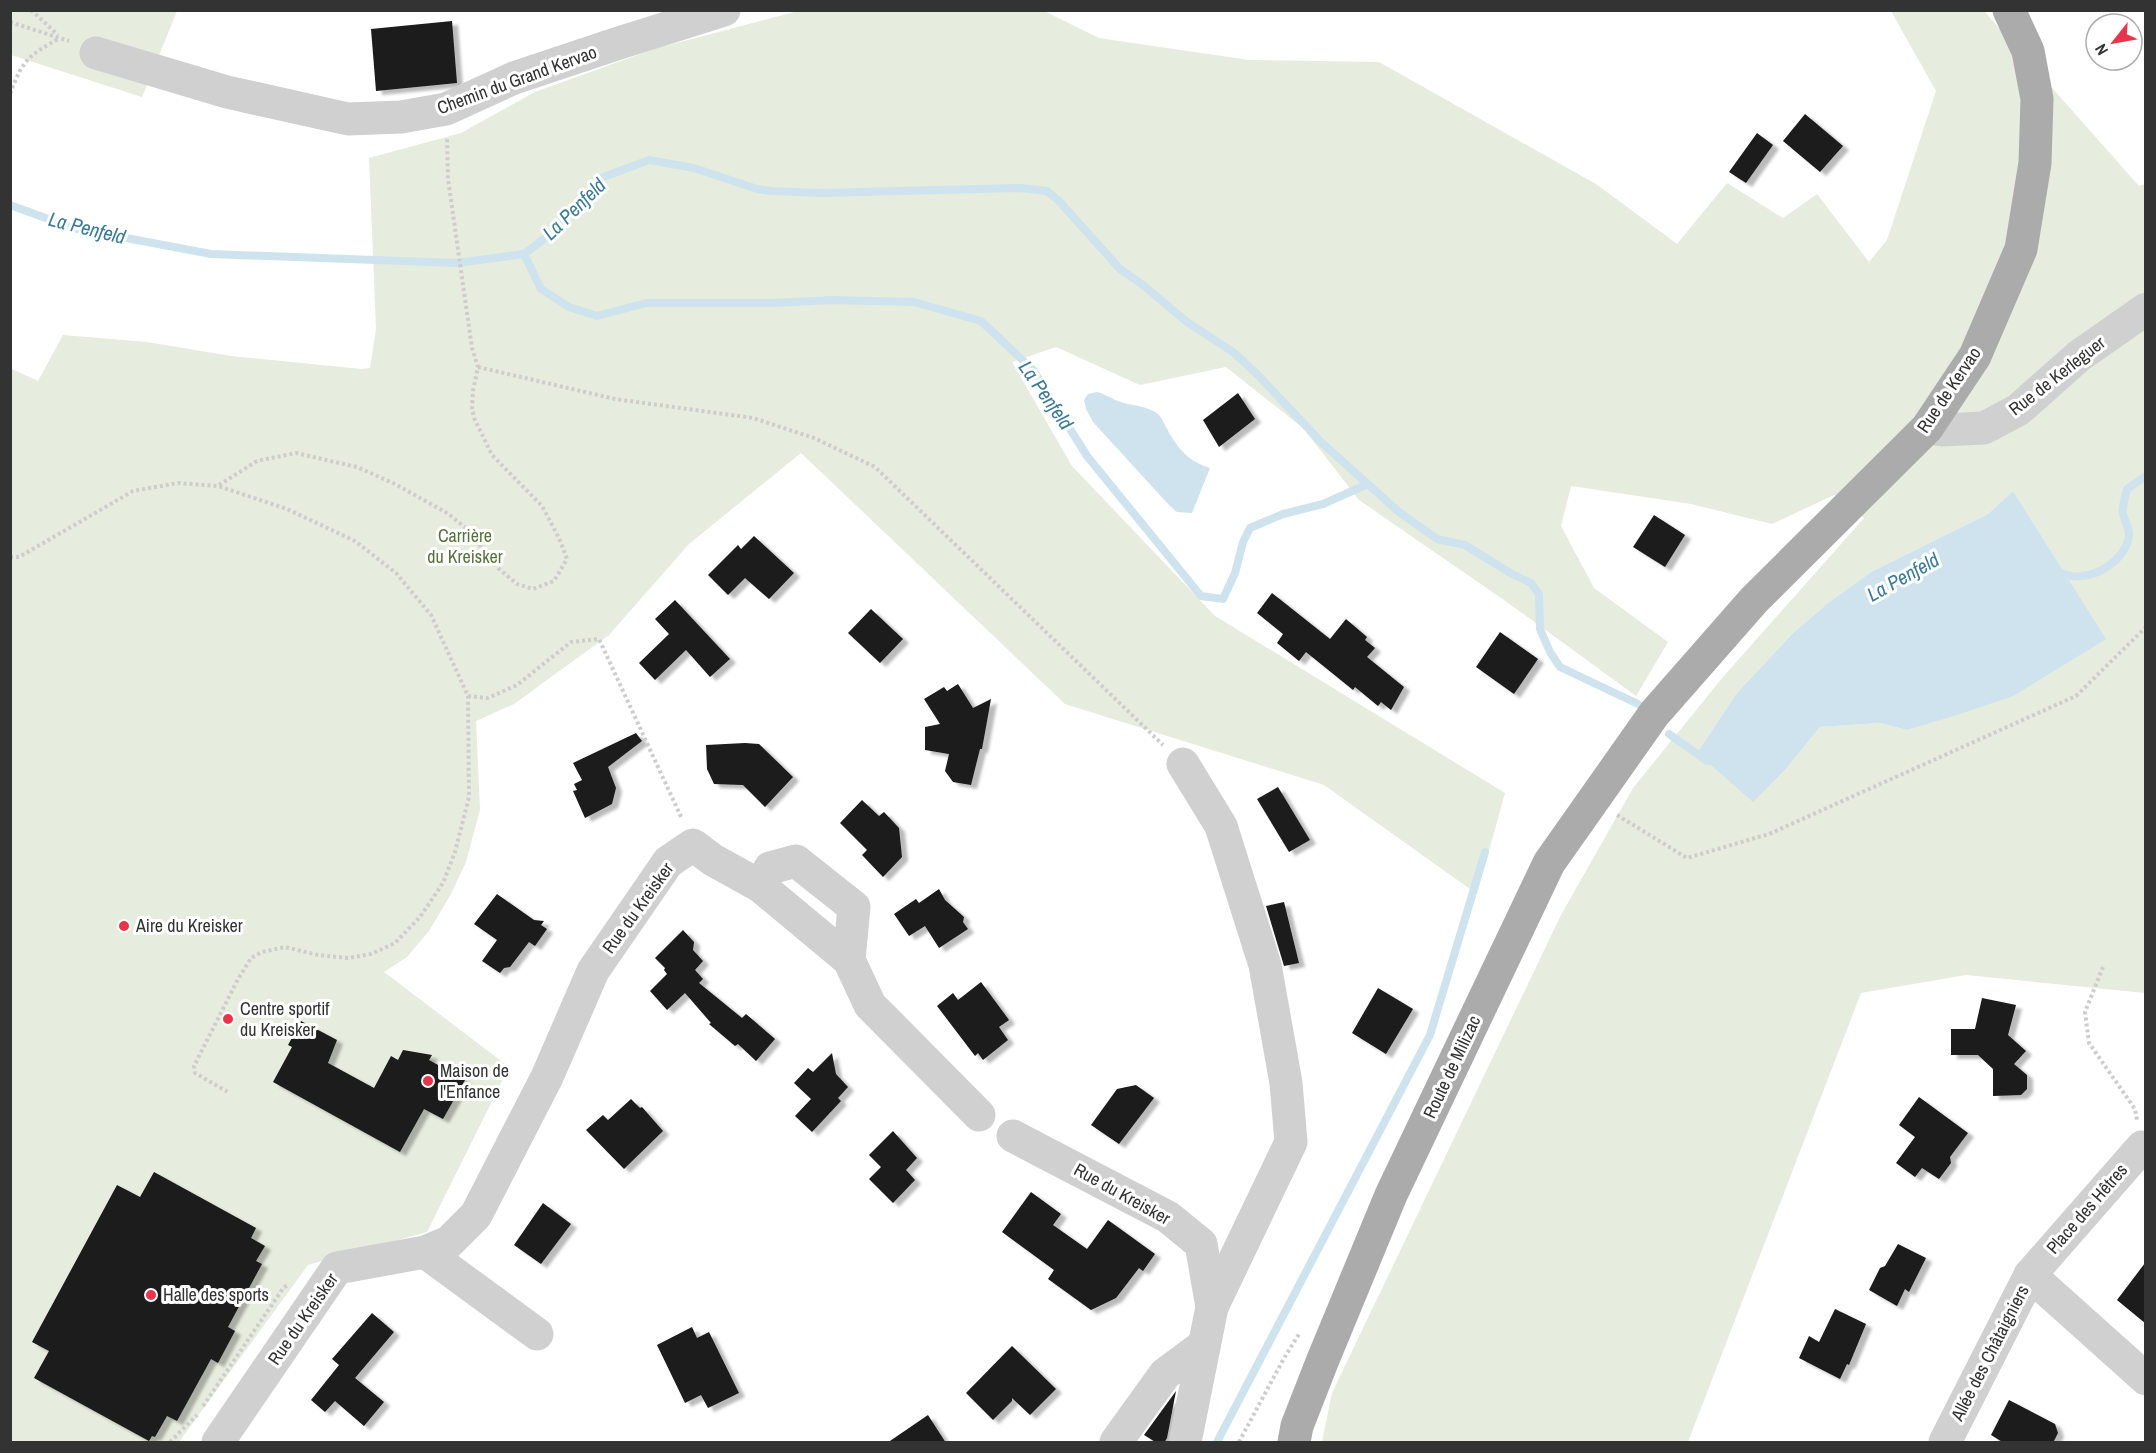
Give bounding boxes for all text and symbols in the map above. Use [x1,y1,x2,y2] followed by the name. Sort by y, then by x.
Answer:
[2084,12,2144,72] north arrow
[434,39,600,120] street label: Chemin du Grand Kervao
[2089,40,2113,59] text: N
[536,171,612,246] water label: La Penfeld
[46,205,129,250] water label: La Penfeld
[2003,330,2110,421] street label: Rue de Kerleguer
[1911,342,1986,438] street label: Rue de Kervao
[1013,355,1080,435] water label: La Penfeld
[427,523,503,569] park label: Carrière du Kreisker
[1862,545,1944,607] water label: La Penfeld
[596,857,679,958] street label: Rue du Kreisker
[135,913,243,938] place label: Aire du Kreisker
[117,919,131,933] marker: Aire du Kreisker
[240,996,330,1042] place label: Centre sportif du Kreisker
[1417,1011,1486,1122] street label: Route de Milizac
[221,1012,235,1026] marker: Centre sportif du Kreisker
[440,1058,509,1104] place label: Maison de l'Enfance
[421,1074,435,1088] marker: Maison de l'Enfance
[1070,1157,1175,1230] street label: Rue du Kreisker
[2040,1158,2133,1259] street label: Place des Hêtres
[262,1268,343,1370] street label: Rue du Kreisker
[1944,1281,2035,1426] street label: Allée des Châtaigniers
[163,1282,269,1307] place label: Halle des sports
[144,1288,158,1302] marker: Halle des sports

